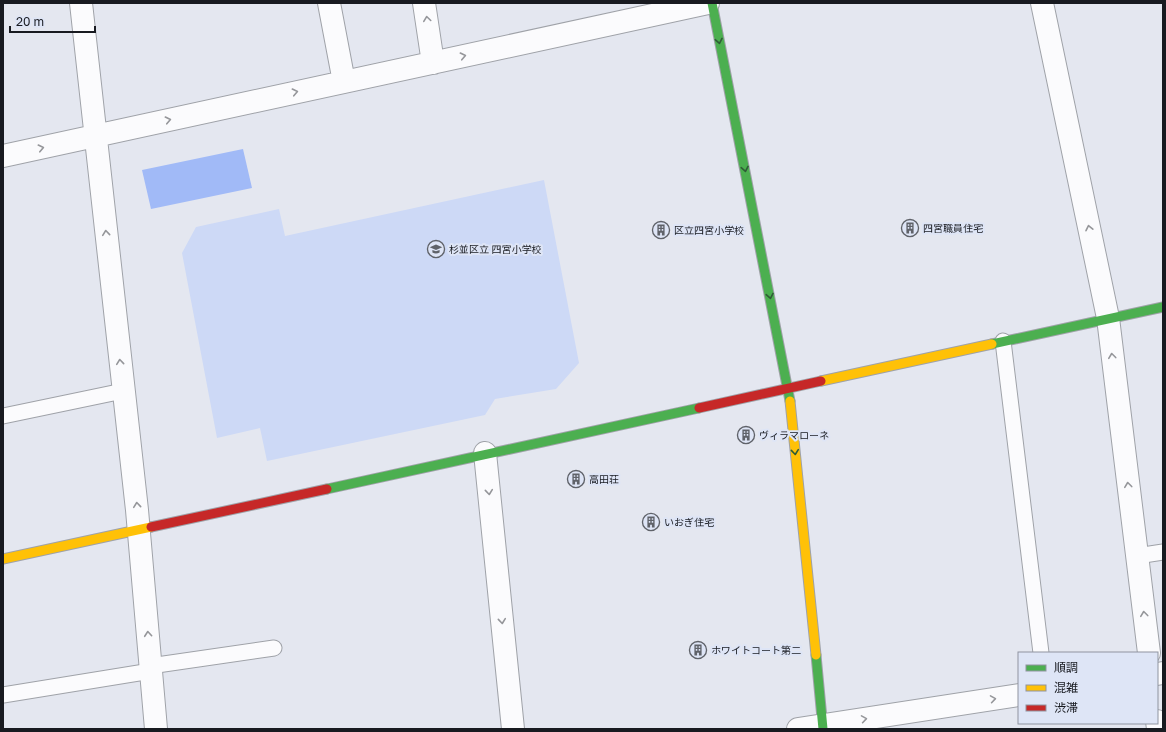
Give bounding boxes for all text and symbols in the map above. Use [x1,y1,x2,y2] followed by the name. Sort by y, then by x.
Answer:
[10,8,95,34] scale bar
[16,14,44,29] text: 20 m
[423,16,432,22] one-way arrow
[715,38,723,44] one-way arrow
[460,53,466,61] one-way arrow
[292,89,298,97] one-way arrow
[165,117,171,125] one-way arrow
[37,144,44,153] one-way arrow
[740,166,748,172] one-way arrow
[900,218,920,238] building icon: 四宮職員住宅
[651,220,671,240] building icon: 区立四宮小学校
[923,222,983,234] place label: 四宮職員住宅
[674,224,744,236] place label: 区立四宮小学校
[1085,225,1094,232] one-way arrow
[102,230,111,236] one-way arrow
[426,239,446,259] school or university icon: 杉並区立 四宮小学校
[449,243,542,255] place label: 杉並区立 四宮小学校
[765,293,774,299] one-way arrow
[1108,353,1117,359] one-way arrow
[116,359,125,365] one-way arrow
[736,425,756,445] building icon: ヴィラマローネ
[759,429,829,441] place label: ヴィラマローネ
[790,449,799,455] one-way arrow
[566,469,586,489] building icon: 高田荘
[589,473,619,485] place label: 高田荘
[1124,482,1133,488] one-way arrow
[484,489,493,495] one-way arrow
[132,502,141,508] one-way arrow
[641,512,661,532] building icon: いおぎ住宅
[664,516,714,528] place label: いおぎ住宅
[1140,611,1149,617] one-way arrow
[497,618,506,624] one-way arrow
[143,631,152,637] one-way arrow
[688,640,708,660] building icon: ホワイトコート第二
[711,644,801,656] place label: ホワイトコート第二
[1018,652,1158,724] legend
[1054,660,1078,675] text: 順調
[1054,680,1078,695] text: 混雑
[990,695,996,704] one-way arrow
[1054,700,1078,715] text: 渋滞
[861,715,867,724] one-way arrow

